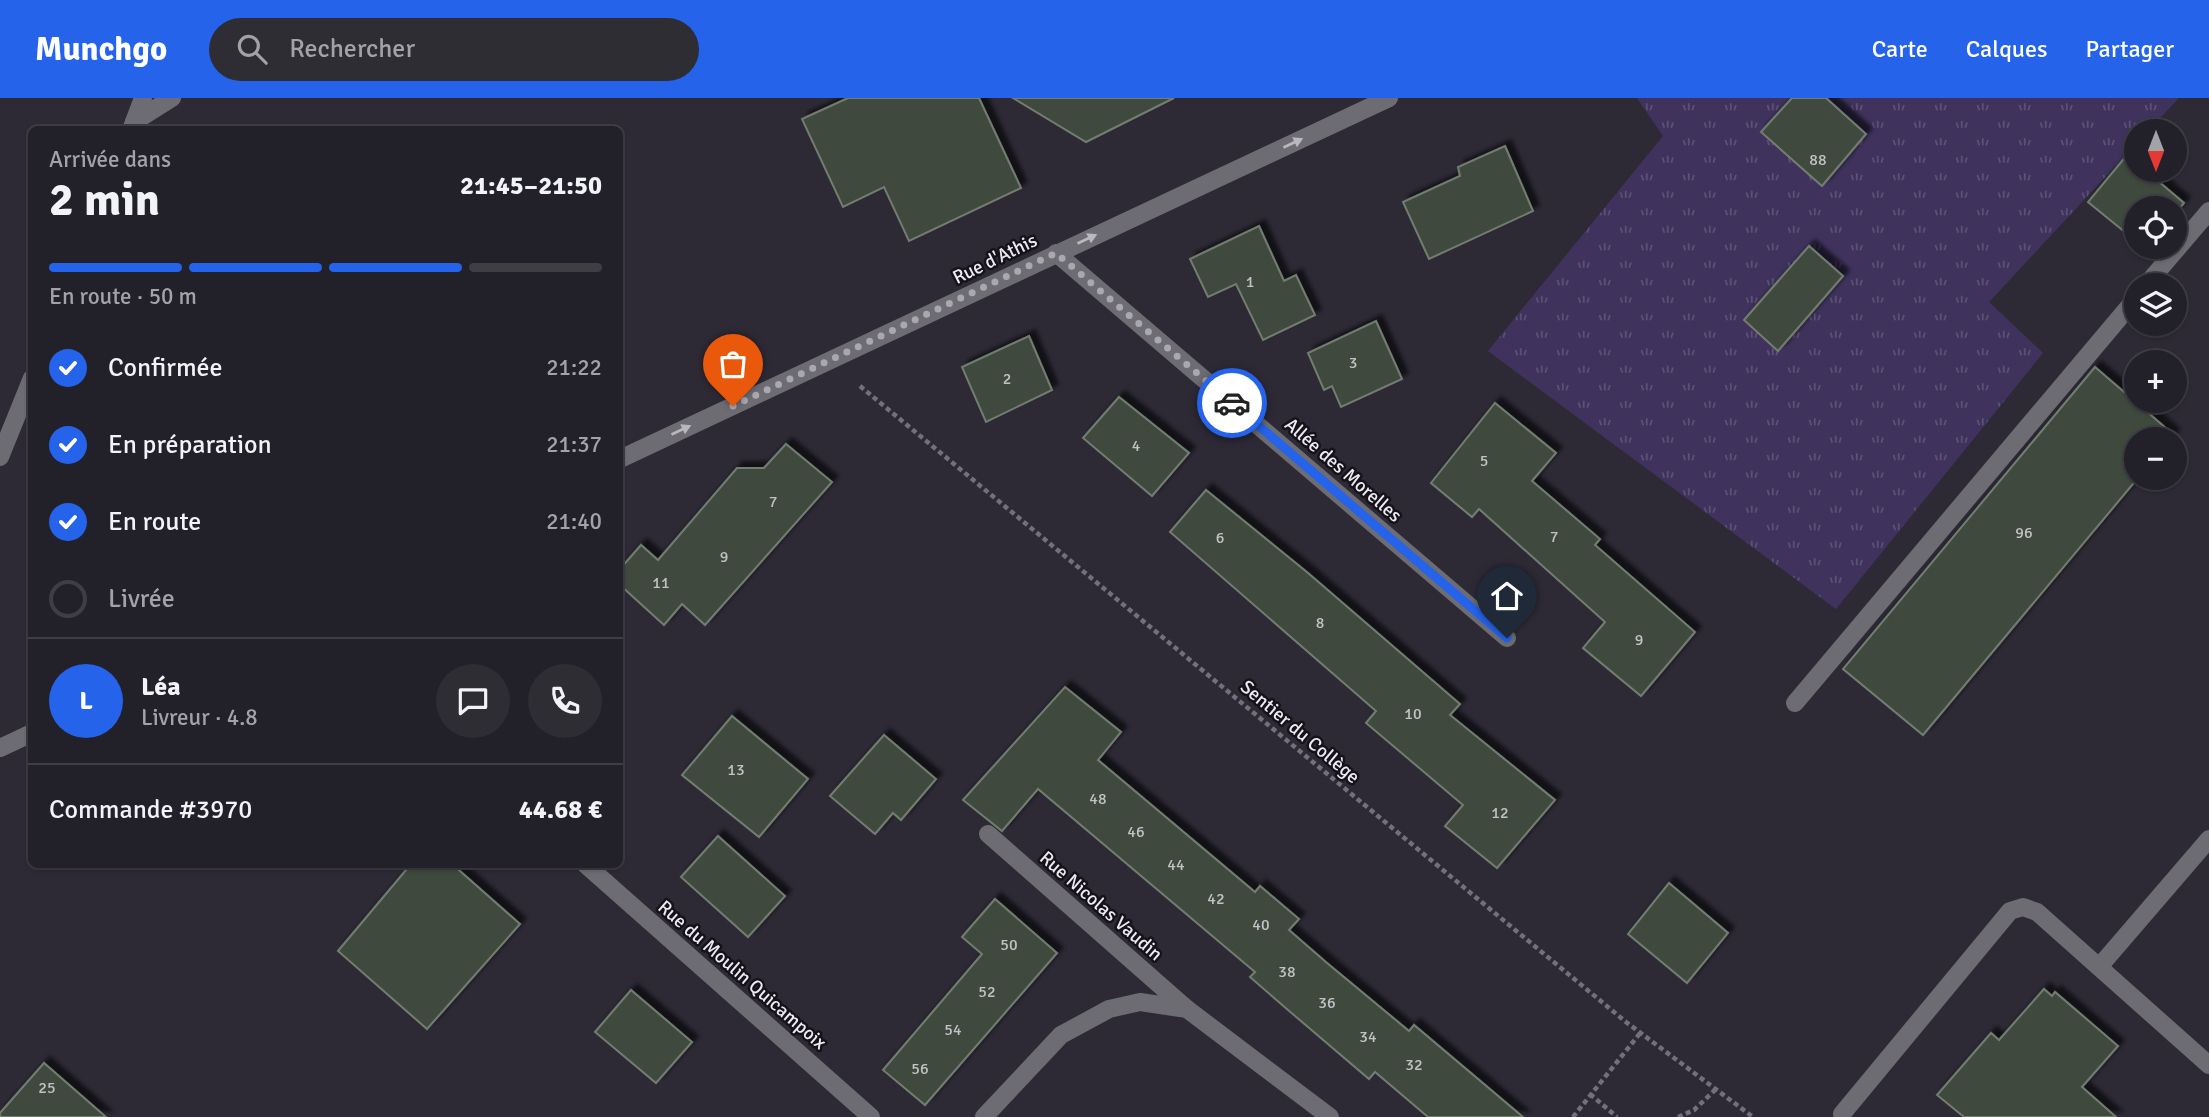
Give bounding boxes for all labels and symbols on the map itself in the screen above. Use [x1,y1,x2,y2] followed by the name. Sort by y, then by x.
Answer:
[2124,119,2188,182] north arrow
[1283,137,1303,149] one-way arrow
[1809,150,1827,170] house number: 88
[949,228,1041,290] street label: Rue d'Athis
[1076,233,1097,244] one-way arrow
[1246,272,1254,292] house number: 1
[703,334,763,406] pin
[1349,353,1357,373] house number: 3
[1197,368,1267,438] courier
[1003,369,1011,389] house number: 2
[1280,413,1406,527] street label: Allée des Morelles
[671,424,691,436] one-way arrow
[1132,436,1141,456] house number: 4
[1480,451,1488,471] house number: 5
[769,492,777,512] house number: 7
[2015,523,2033,543] house number: 96
[1550,527,1558,547] house number: 7
[1216,528,1224,548] house number: 6
[720,547,728,567] house number: 9
[1477,566,1537,638] pin
[652,573,670,593] house number: 11
[1316,613,1324,633] house number: 8
[1635,630,1643,650] house number: 9
[1235,675,1365,789] street label: Sentier du Collège
[1404,704,1422,724] house number: 10
[727,760,745,780] house number: 13
[1089,789,1107,809] house number: 48
[1491,803,1509,823] house number: 12
[1127,822,1145,842] house number: 46
[1035,846,1167,966] street label: Rue Nicolas Vaudin
[1167,855,1185,875] house number: 44
[1207,889,1225,909] house number: 42
[653,895,831,1055] street label: Rue du Moulin Quicampoix
[1252,915,1270,935] house number: 40
[1000,935,1018,955] house number: 50
[1278,962,1296,982] house number: 38
[978,982,996,1002] house number: 52
[1318,993,1336,1013] house number: 36
[944,1020,962,1040] house number: 54
[1359,1027,1377,1047] house number: 34
[1405,1055,1423,1075] house number: 32
[911,1059,929,1079] house number: 56
[38,1078,56,1098] house number: 25

